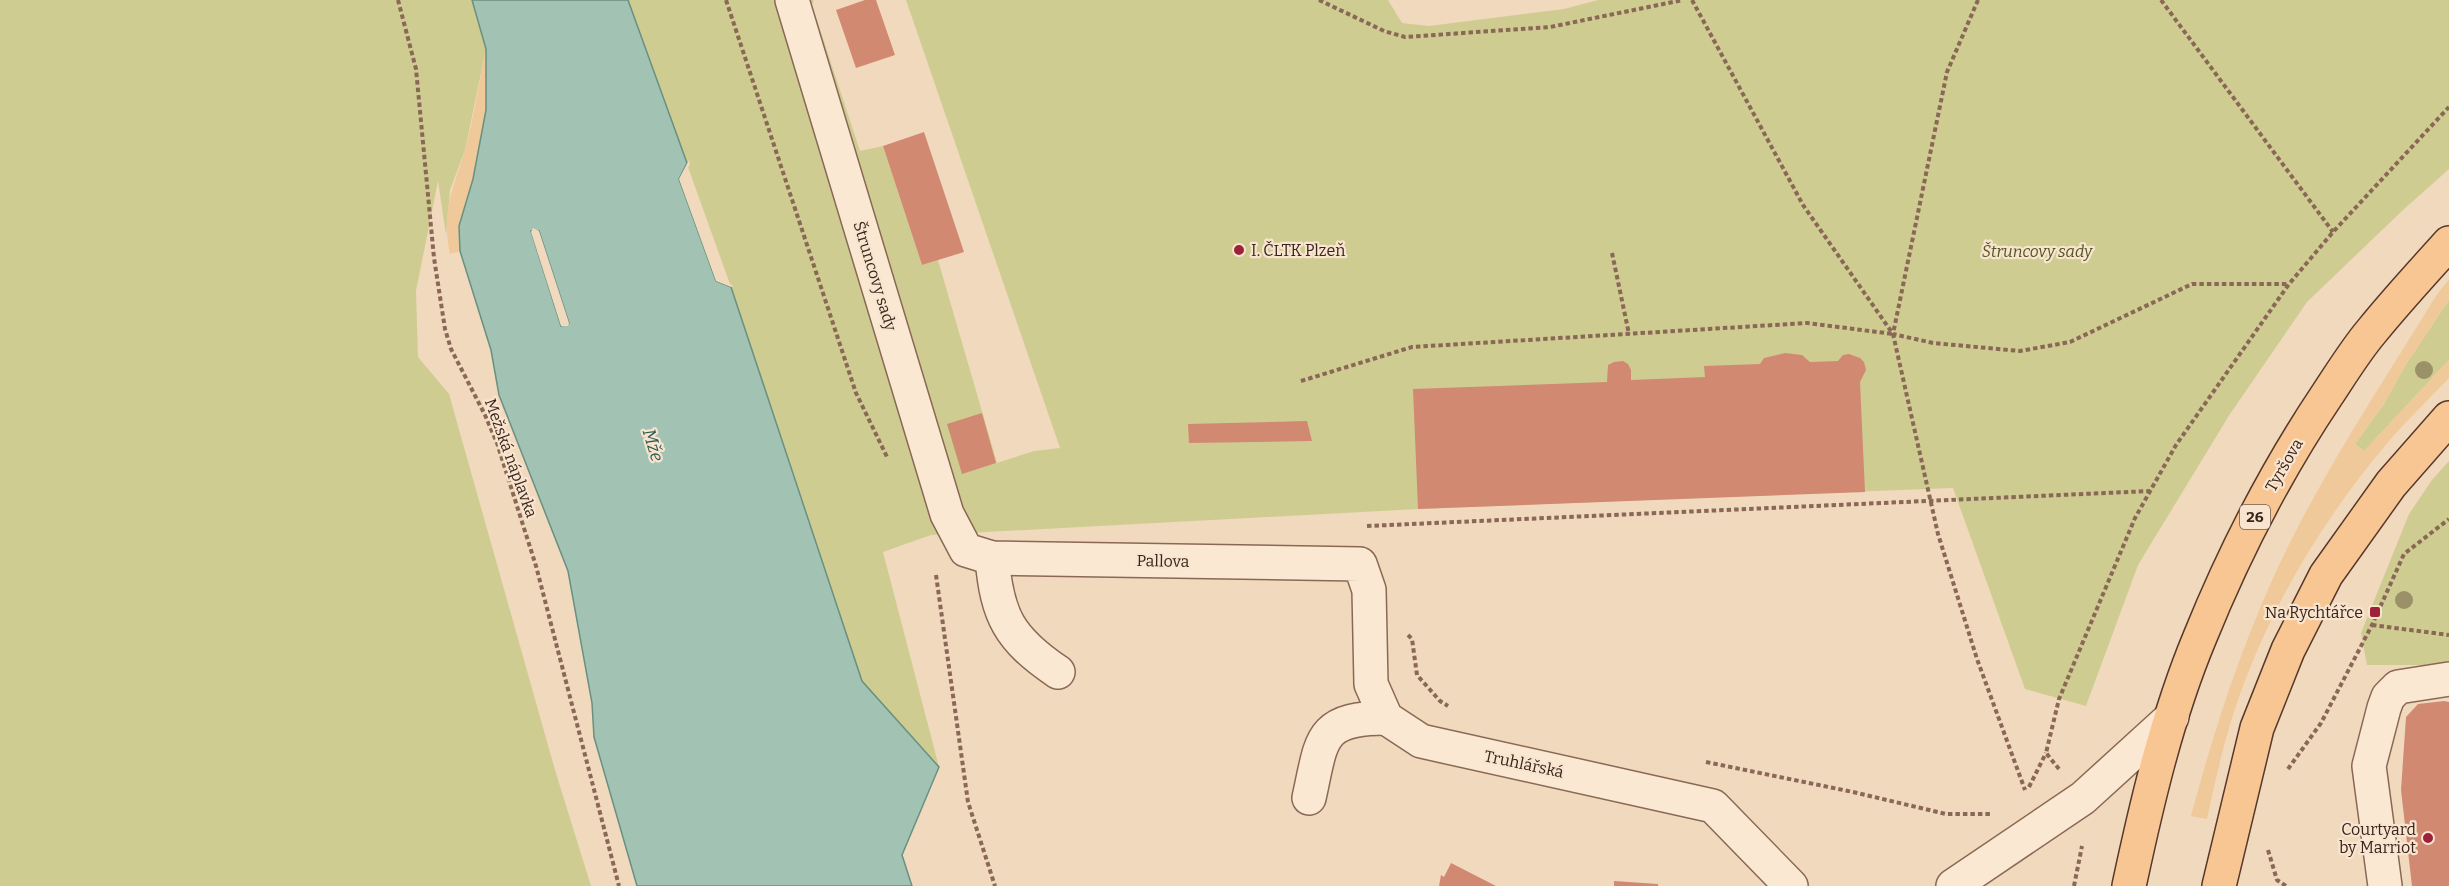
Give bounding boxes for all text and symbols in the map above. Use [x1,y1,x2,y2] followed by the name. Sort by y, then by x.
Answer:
[849,219,902,334] street label: Štruncovy sady
[1251,240,1345,260] place label: I. ČLTK Plzeň
[1982,241,2093,261] park label: Štruncovy sady
[1232,243,1246,257] marker: I. ČLTK Plzeň
[481,396,541,520] street label: Mežská náplavka
[638,426,668,464] water label: Mže
[2261,435,2307,495] street label: Tyršova
[2240,505,2270,529] road number: 26
[1136,551,1190,571] street label: Pallova
[2265,603,2363,622] place label: Na Rychtářce
[2368,605,2382,619] marker: Na Rychtářce
[1482,746,1566,782] street label: Truhlářská
[2339,820,2417,857] place label: Courtyard by Marriot
[2421,831,2435,845] marker: Courtyard by Marriot

